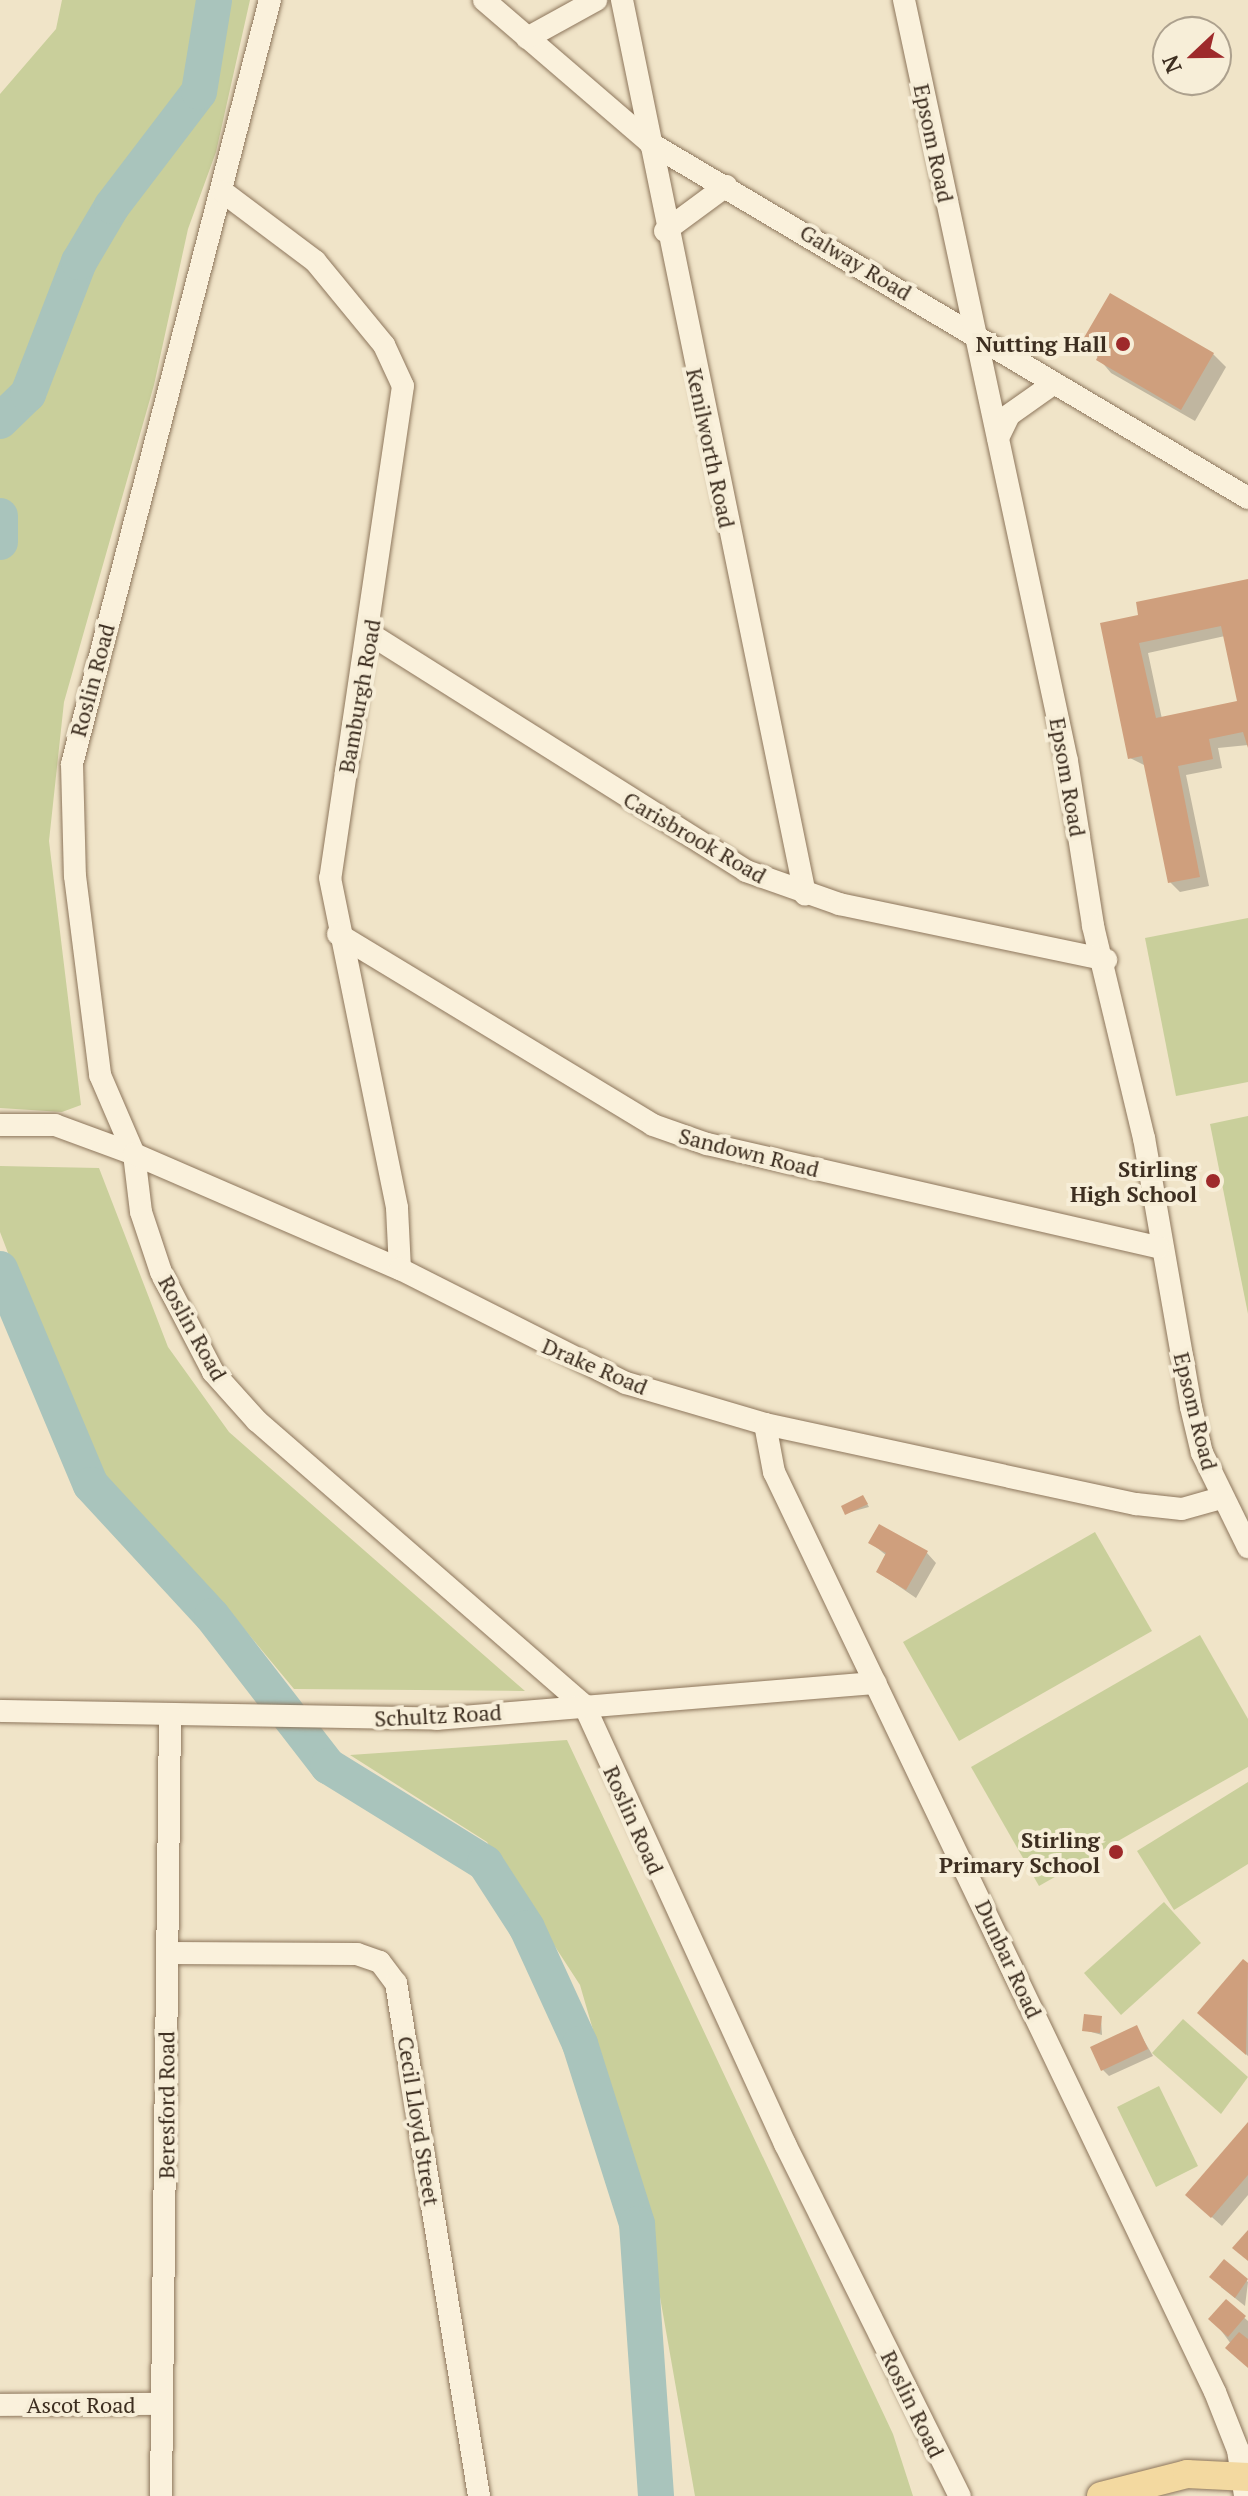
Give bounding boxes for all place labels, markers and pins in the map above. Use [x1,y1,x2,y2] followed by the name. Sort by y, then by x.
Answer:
[976,331,1107,357] place label: Nutting Hall
[1114,335,1132,353] marker: Nutting Hall
[1070,1155,1197,1206] place label: Stirling High School
[1204,1172,1222,1190] marker: Stirling High School
[939,1826,1100,1878] place label: Stirling Primary School
[1107,1843,1125,1861] marker: Stirling Primary School

